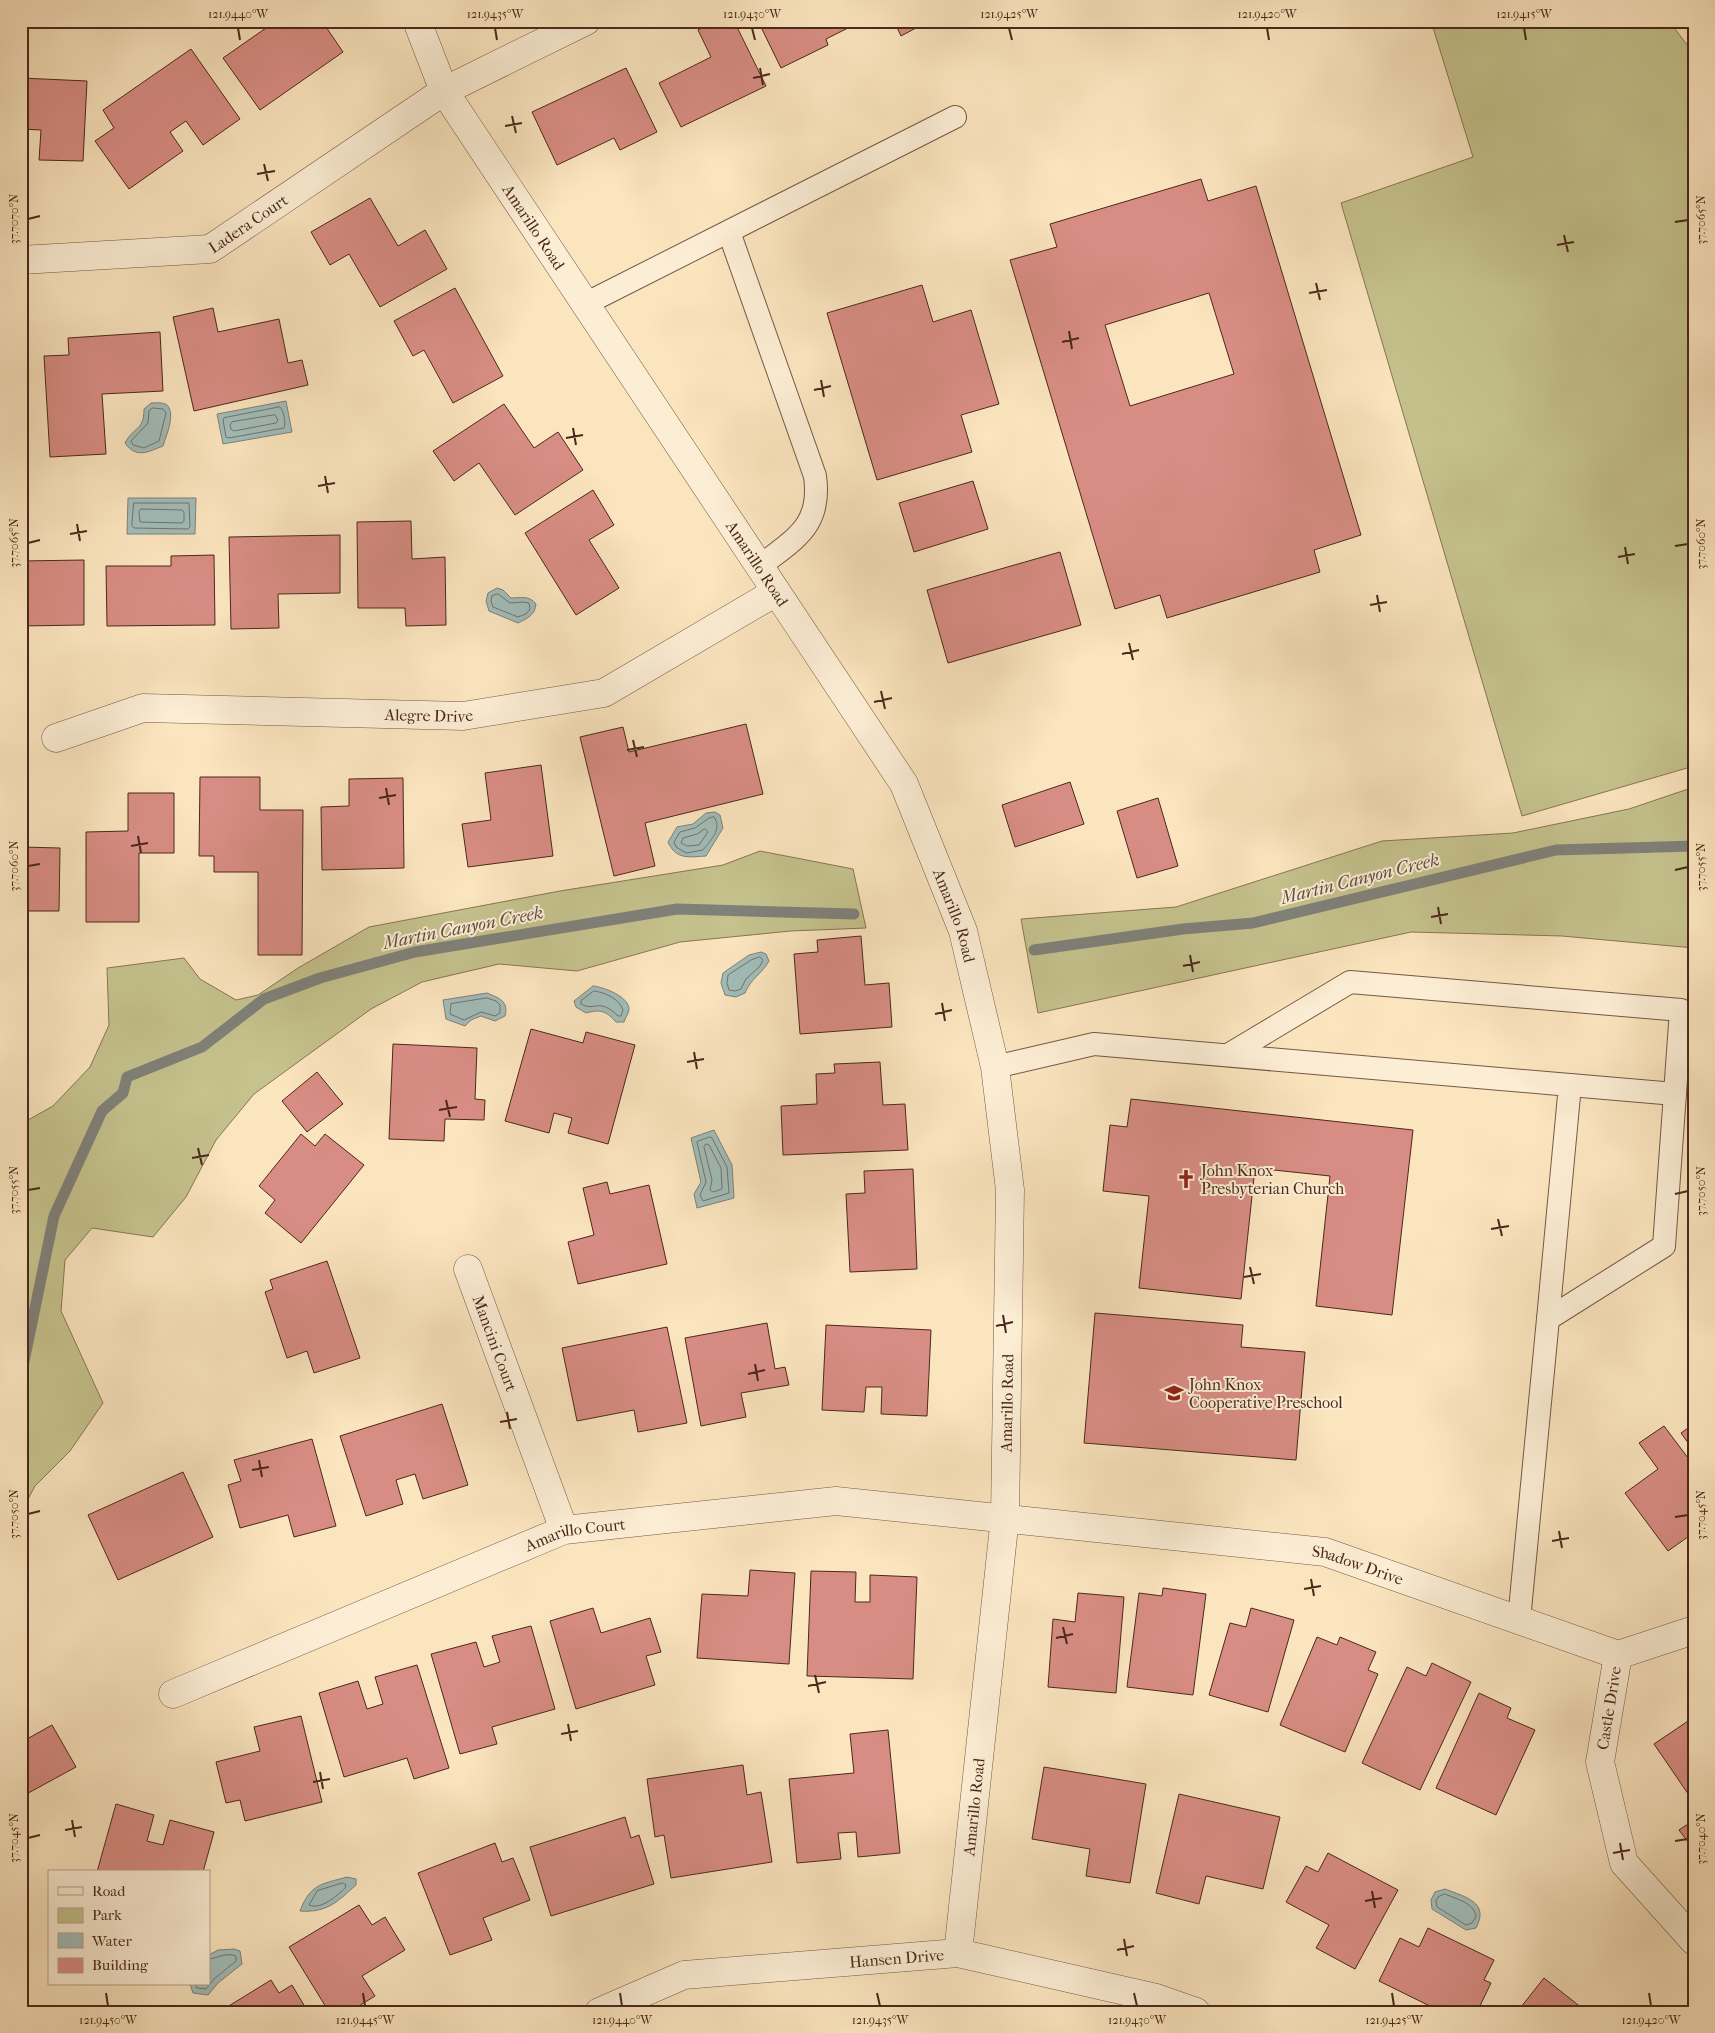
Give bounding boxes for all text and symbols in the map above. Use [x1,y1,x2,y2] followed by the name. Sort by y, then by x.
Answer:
[208,7,269,21] text: 121.9440°W
[467,7,524,21] text: 121.9435°W
[723,7,782,21] text: 121.9430°W
[980,7,1039,21] text: 121.9425°W
[1237,7,1298,21] text: 121.9420°W
[1496,7,1553,21] text: 121.9415°W
[498,180,569,273] street label: Amarillo Road
[204,190,291,257] street label: Ladera Court
[7,194,21,244] text: 37.7070°N
[1694,195,1708,245] text: 37.7065°N
[722,516,793,610] street label: Amarillo Road
[7,518,21,568] text: 37.7065°N
[1694,518,1708,570] text: 37.7060°N
[383,705,475,726] street label: Alegre Drive
[7,840,21,892] text: 37.7060°N
[1694,843,1708,891] text: 37.7055°N
[1277,849,1442,909] water label: Martin Canyon Creek
[929,865,980,965] street label: Amarillo Road
[379,902,545,954] water label: Martin Canyon Creek
[1199,1161,1344,1198] place label: John Knox Presbyterian Church
[7,1166,21,1214] text: 37.7055°N
[1694,1166,1708,1216] text: 37.7050°N
[1175,1168,1197,1190] church icon: John Knox Presbyterian Church
[469,1292,522,1394] street label: Mancini Court
[997,1353,1017,1453] street label: Amarillo Road
[1187,1375,1343,1412] place label: John Knox Cooperative Preschool
[1163,1382,1185,1404] school or university icon: John Knox Cooperative Preschool
[7,1489,21,1539] text: 37.7050°N
[1694,1490,1708,1540] text: 37.7045°N
[521,1514,627,1555] street label: Amarillo Court
[1311,1541,1406,1588] street label: Shadow Drive
[1593,1665,1625,1751] street label: Castle Drive
[959,1757,989,1858] street label: Amarillo Road
[7,1813,21,1863] text: 37.7045°N
[1694,1813,1708,1865] text: 37.7040°N
[48,1870,210,1986] legend
[92,1882,126,1900] text: Road
[92,1906,122,1924] text: Park
[91,1932,132,1950] text: Water
[848,1945,945,1971] street label: Hansen Drive
[92,1956,149,1974] text: Building
[79,2013,138,2027] text: 121.9450°W
[336,2013,395,2027] text: 121.9445°W
[592,2013,653,2027] text: 121.9440°W
[852,2013,909,2027] text: 121.9435°W
[1108,2013,1167,2027] text: 121.9430°W
[1365,2013,1424,2027] text: 121.9425°W
[1621,2013,1682,2027] text: 121.9420°W

